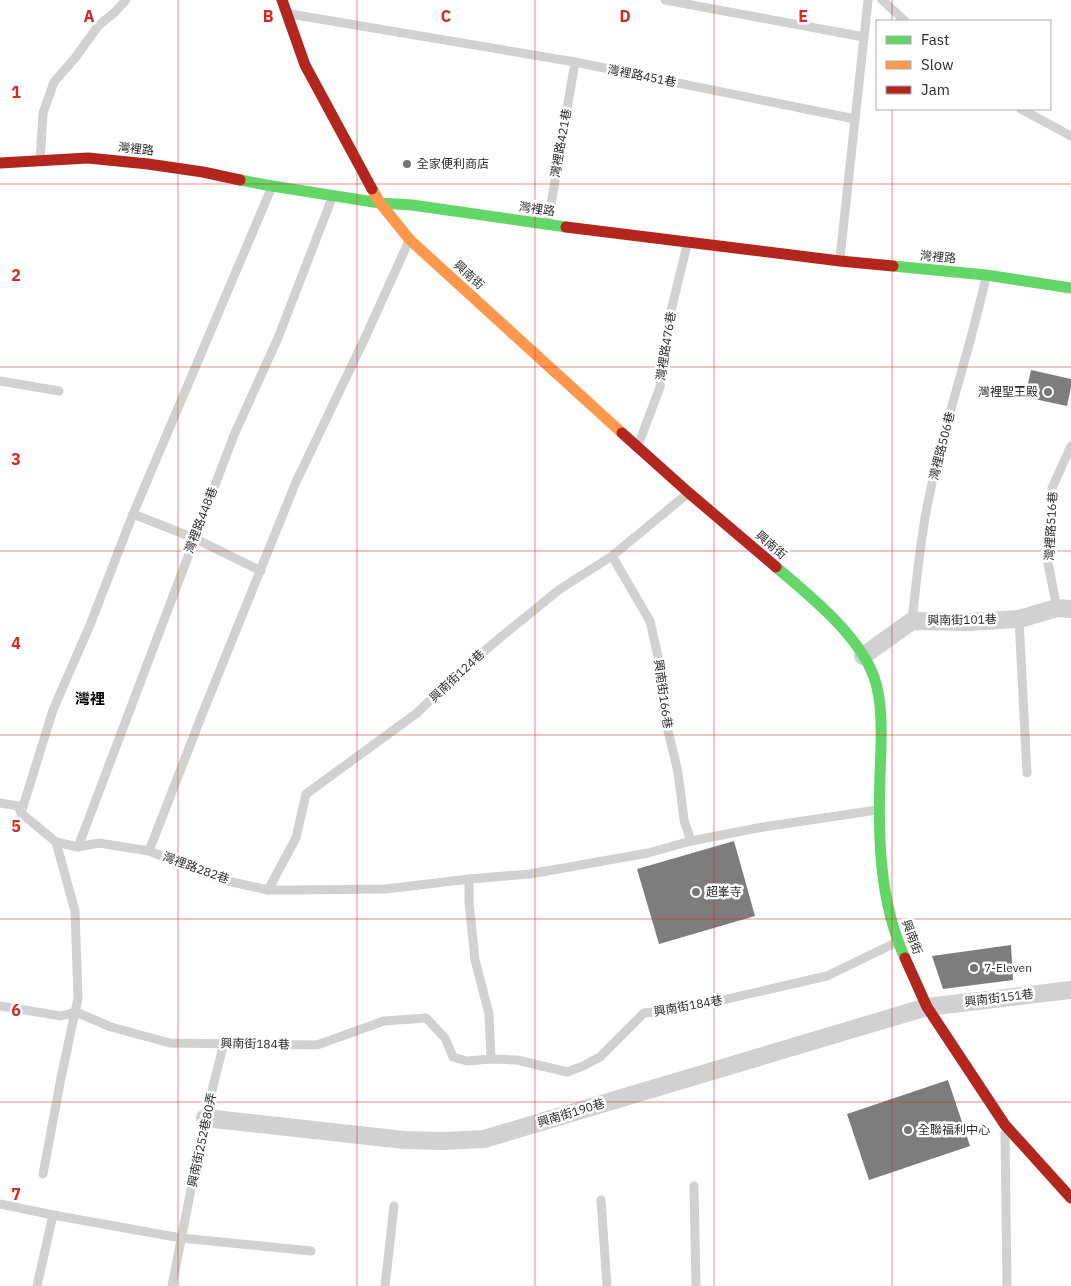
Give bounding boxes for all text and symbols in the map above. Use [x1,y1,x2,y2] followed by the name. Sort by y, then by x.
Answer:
[84,6,95,26] text: A
[263,6,274,26] text: B
[441,6,451,26] text: C
[619,6,631,26] text: D
[798,6,808,26] text: E
[876,20,1051,110] legend
[921,30,949,49] text: Fast
[921,55,954,74] text: Slow
[606,62,678,90] street label: 灣裡路451巷
[921,80,950,99] text: Jam
[11,82,21,102] text: 1
[547,107,574,178] street label: 灣裡路421巷
[117,139,155,158] street label: 灣裡路
[417,156,489,171] place label: 全家便利商店
[401,158,413,170] marker: 全家便利商店
[518,199,556,218] street label: 灣裡路
[919,247,957,266] street label: 灣裡路
[451,257,488,292] street label: 興南街
[11,265,21,285] text: 2
[653,310,678,381] street label: 灣裡路476巷
[978,384,1038,399] place label: 灣裡聖王殿
[1042,386,1054,398] marker: 灣裡聖王殿
[926,410,957,481] street label: 灣裡路506巷
[11,449,21,469] text: 3
[181,485,220,555] street label: 灣裡路448巷
[1041,491,1060,561] street label: 灣裡路516巷
[753,527,790,562] street label: 興南街
[927,611,997,628] street label: 興南街101巷
[11,633,21,653] text: 4
[426,646,487,705] street label: 興南街124巷
[651,658,676,729] street label: 興南街166巷
[75,689,105,708] district label: 灣裡
[11,816,21,836] text: 5
[161,849,231,886] street label: 灣裡路282巷
[706,884,742,899] place label: 超峯寺
[690,886,702,898] marker: 超峯寺
[899,917,926,956] street label: 興南街
[984,960,1032,975] place label: 7-Eleven
[968,962,980,974] marker: 7-Eleven
[963,986,1034,1009] street label: 興南街151巷
[652,992,723,1019] street label: 興南街184巷
[11,1000,21,1020] text: 6
[220,1035,290,1052] street label: 興南街184巷
[184,1091,219,1188] street label: 興南街252巷80弄
[535,1095,606,1130] street label: 興南街190巷
[918,1122,990,1137] place label: 全聯福利中心
[902,1124,914,1136] marker: 全聯福利中心
[11,1184,21,1204] text: 7

